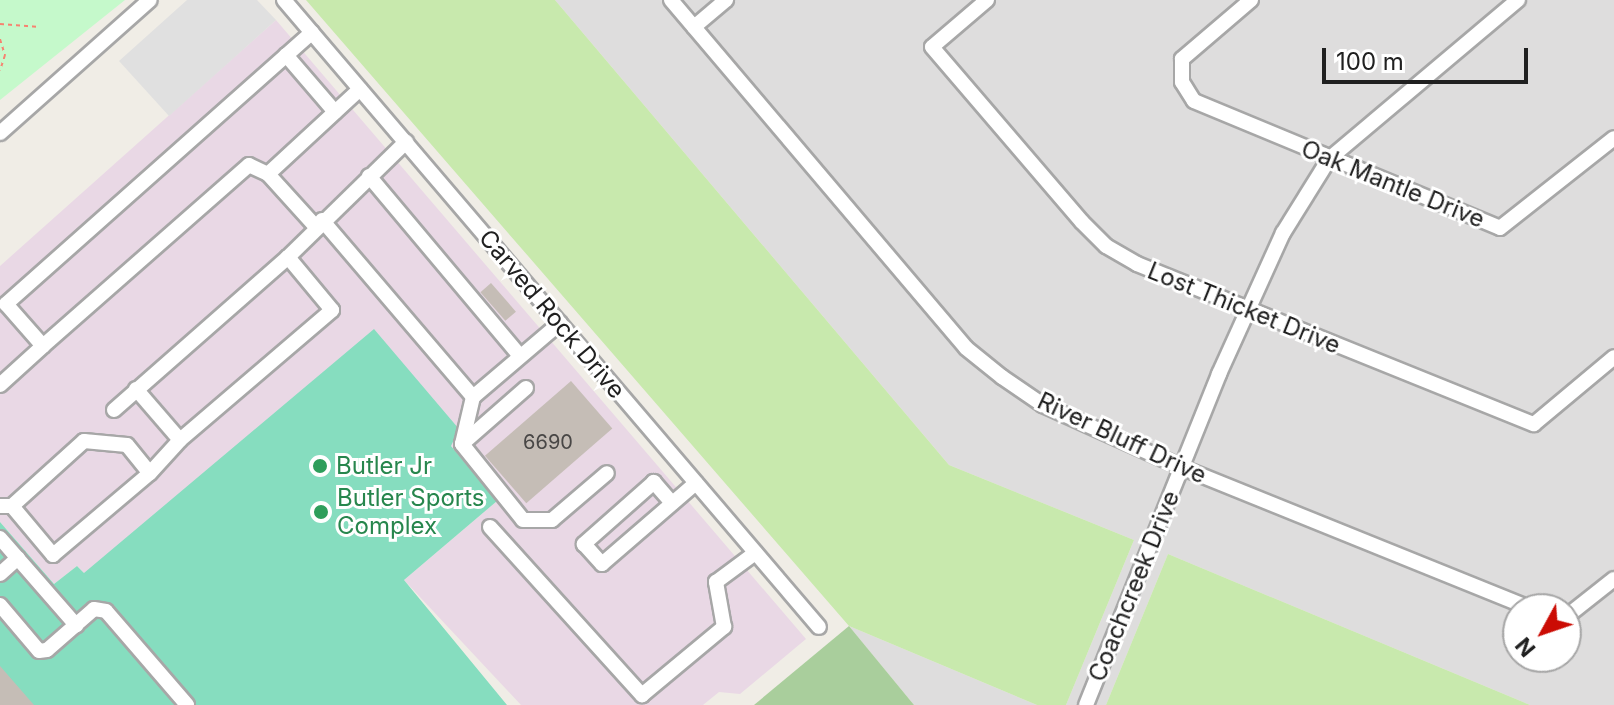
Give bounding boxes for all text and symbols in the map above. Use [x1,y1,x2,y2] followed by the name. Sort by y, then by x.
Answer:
[1326,32,1532,82] scale bar
[1336,47,1404,76] text: 100 m
[1297,134,1489,234] street label: Oak Mantle Drive
[473,224,631,404] street label: Carved Rock Drive
[1143,256,1345,360] street label: Lost Thicket Drive
[1033,386,1211,490] street label: River Bluff Drive
[523,430,573,454] house number: 6690
[336,452,432,480] place label: Butler Jr
[311,457,329,475] marker: Butler Jr
[337,484,485,540] place label: Butler Sports Complex
[1083,486,1185,686] street label: Coachcreek Drive
[312,503,330,521] marker: Butler Sports Complex
[1502,593,1582,673] north arrow
[1510,632,1540,662] text: N

